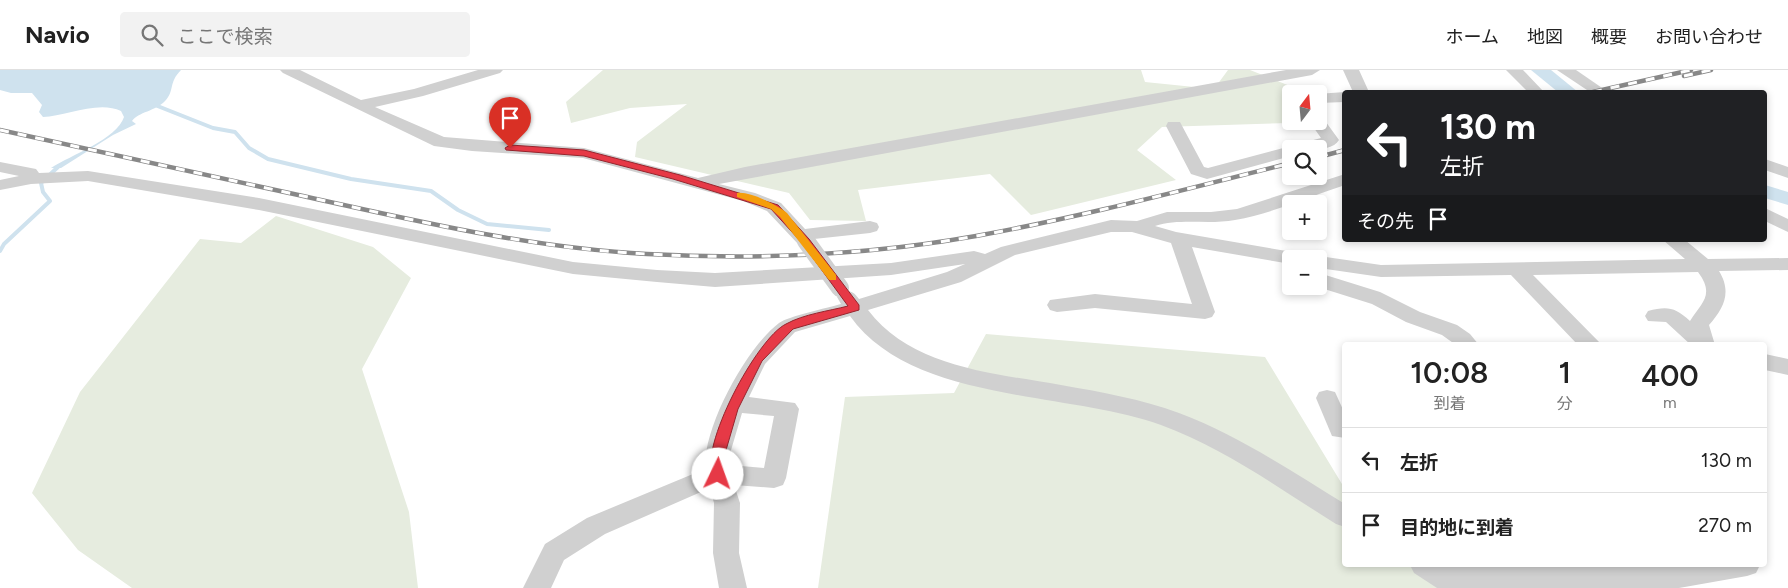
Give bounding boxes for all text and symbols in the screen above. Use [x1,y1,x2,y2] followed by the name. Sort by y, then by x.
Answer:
[120,12,470,57] search box
[25,20,90,49] text: Navio
[138,21,166,49] icon: search
[178,25,273,48] text: ここで検索
[1446,26,1499,48] text: ホーム
[1527,26,1563,48] text: 地図
[1591,26,1627,48] text: 概要
[1655,26,1763,48] text: お問い合わせ
[1282,85,1328,130] north arrow
[1282,85,1327,295] map controls
[489,97,531,148] pin
[496,104,524,132] icon: arrive
[1440,106,1536,148] text: 130 m
[1357,110,1422,175] icon: left
[1282,140,1327,185] button: search
[1440,153,1484,180] text: 左折
[1282,195,1327,240] button: +
[1424,205,1452,233] icon: arrive
[1357,210,1414,233] text: その先
[1282,250,1327,295] button: −
[1410,354,1488,391] text: 10:08
[1559,354,1571,391] text: 1
[1641,357,1699,394] text: 400
[1663,393,1677,412] text: m
[1433,394,1465,413] text: 到着
[1557,394,1573,413] text: 分
[1357,446,1385,474] icon: left
[691,447,743,499] position arrow
[1701,449,1752,472] text: 130 m
[1400,451,1438,474] text: 左折
[1357,511,1385,539] icon: arrive
[1698,514,1752,537] text: 270 m
[1400,516,1514,539] text: 目的地に到着

